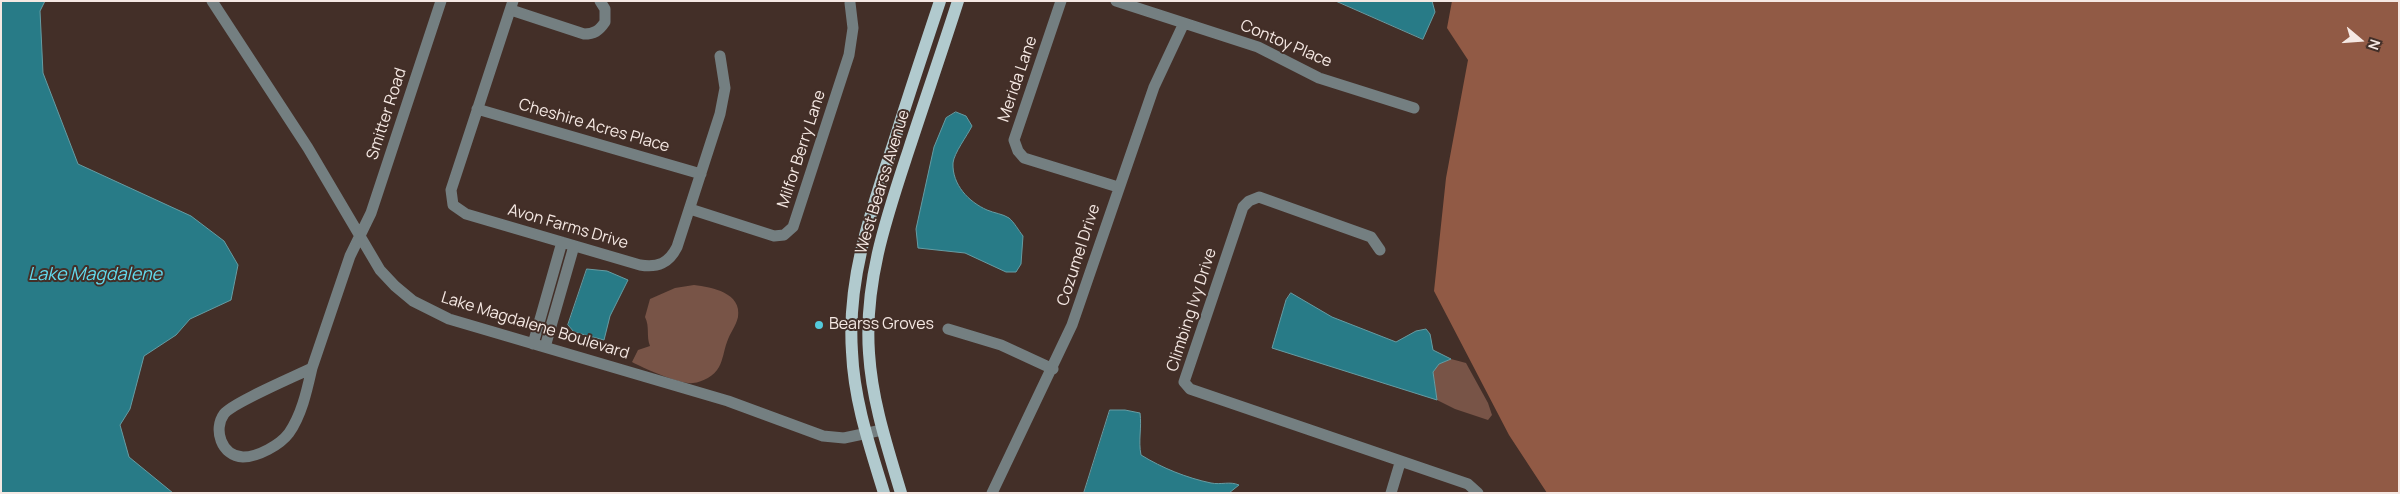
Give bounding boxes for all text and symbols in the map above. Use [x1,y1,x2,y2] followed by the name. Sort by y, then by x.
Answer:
[2335,15,2385,65] north arrow
[1237,16,1335,72] street label: Contoy Place
[994,33,1042,125] street label: Merida Lane
[2364,37,2385,53] text: N
[363,66,411,162] street label: Smitter Road
[774,88,830,210] street label: Milfor Berry Lane
[516,95,672,157] street label: Cheshire Acres Place
[852,108,914,256] street label: West Bearss Avenue
[506,201,630,253] street label: Avon Farms Drive
[1054,202,1104,308] street label: Cozumel Drive
[1163,246,1221,374] street label: Climbing Ivy Drive
[28,264,162,286] water label: Lake Magdalene
[439,288,631,364] street label: Lake Magdalene Boulevard
[829,315,934,335] place label: Bearss Groves
[813,319,825,331] marker: Bearss Groves

